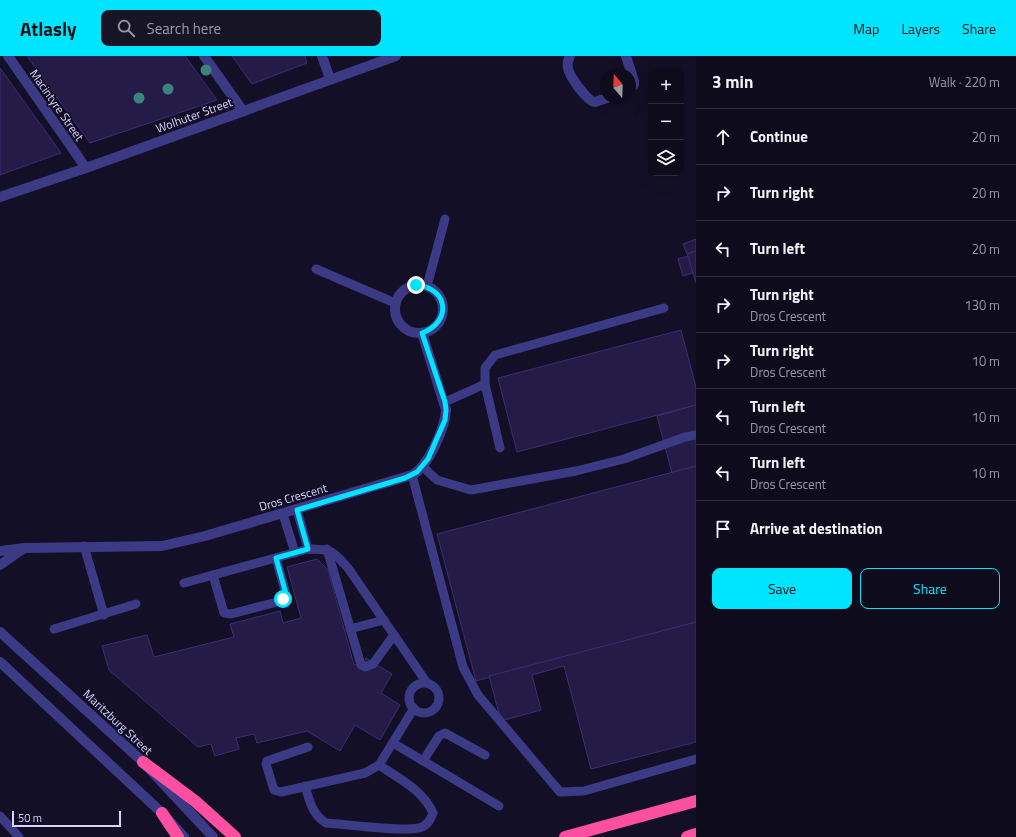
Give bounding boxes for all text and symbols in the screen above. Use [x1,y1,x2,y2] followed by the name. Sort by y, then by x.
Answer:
[101,10,381,46] search box
[20,14,77,43] text: Atlasly
[115,17,137,39] icon: search
[147,17,221,40] text: Search here
[853,18,879,39] text: Map
[901,18,940,39] text: Layers
[962,18,996,39] text: Share
[25,65,89,146] street label: Macintyre Street
[600,68,636,104] north arrow
[648,68,684,176] map controls
[648,68,684,104] button: +
[712,69,753,95] text: 3 min
[929,72,1000,92] text: Walk · 220 m
[153,92,236,138] street label: Wolhuter Street
[648,104,684,140] button: −
[750,125,808,148] text: Continue
[712,126,734,148] icon: ahead
[972,127,1000,147] text: 20 m
[648,140,684,176] button: layers
[750,181,814,204] text: Turn right
[712,182,734,204] icon: right
[972,183,1000,203] text: 20 m
[750,237,805,260] text: Turn left
[712,238,734,260] icon: left
[972,239,1000,259] text: 20 m
[407,276,425,294] route end
[750,283,814,306] text: Turn right
[712,294,734,316] icon: right
[964,295,1000,315] text: 130 m
[750,306,826,326] text: Dros Crescent
[750,339,814,362] text: Turn right
[712,350,734,372] icon: right
[972,351,1000,371] text: 10 m
[750,362,826,382] text: Dros Crescent
[750,395,805,418] text: Turn left
[712,406,734,428] icon: left
[972,407,1000,427] text: 10 m
[750,418,826,438] text: Dros Crescent
[750,451,805,474] text: Turn left
[712,462,734,484] icon: left
[972,463,1000,483] text: 10 m
[750,474,826,494] text: Dros Crescent
[257,478,330,516] street label: Dros Crescent
[750,517,883,540] text: Arrive at destination
[712,518,734,540] icon: arrive
[712,568,852,609] button: Save
[860,568,1000,609] button: Share
[274,590,292,608] route start
[79,685,158,760] street label: Maritzburg Street
[12,809,121,828] scale bar
[18,810,42,826] text: 50 m

